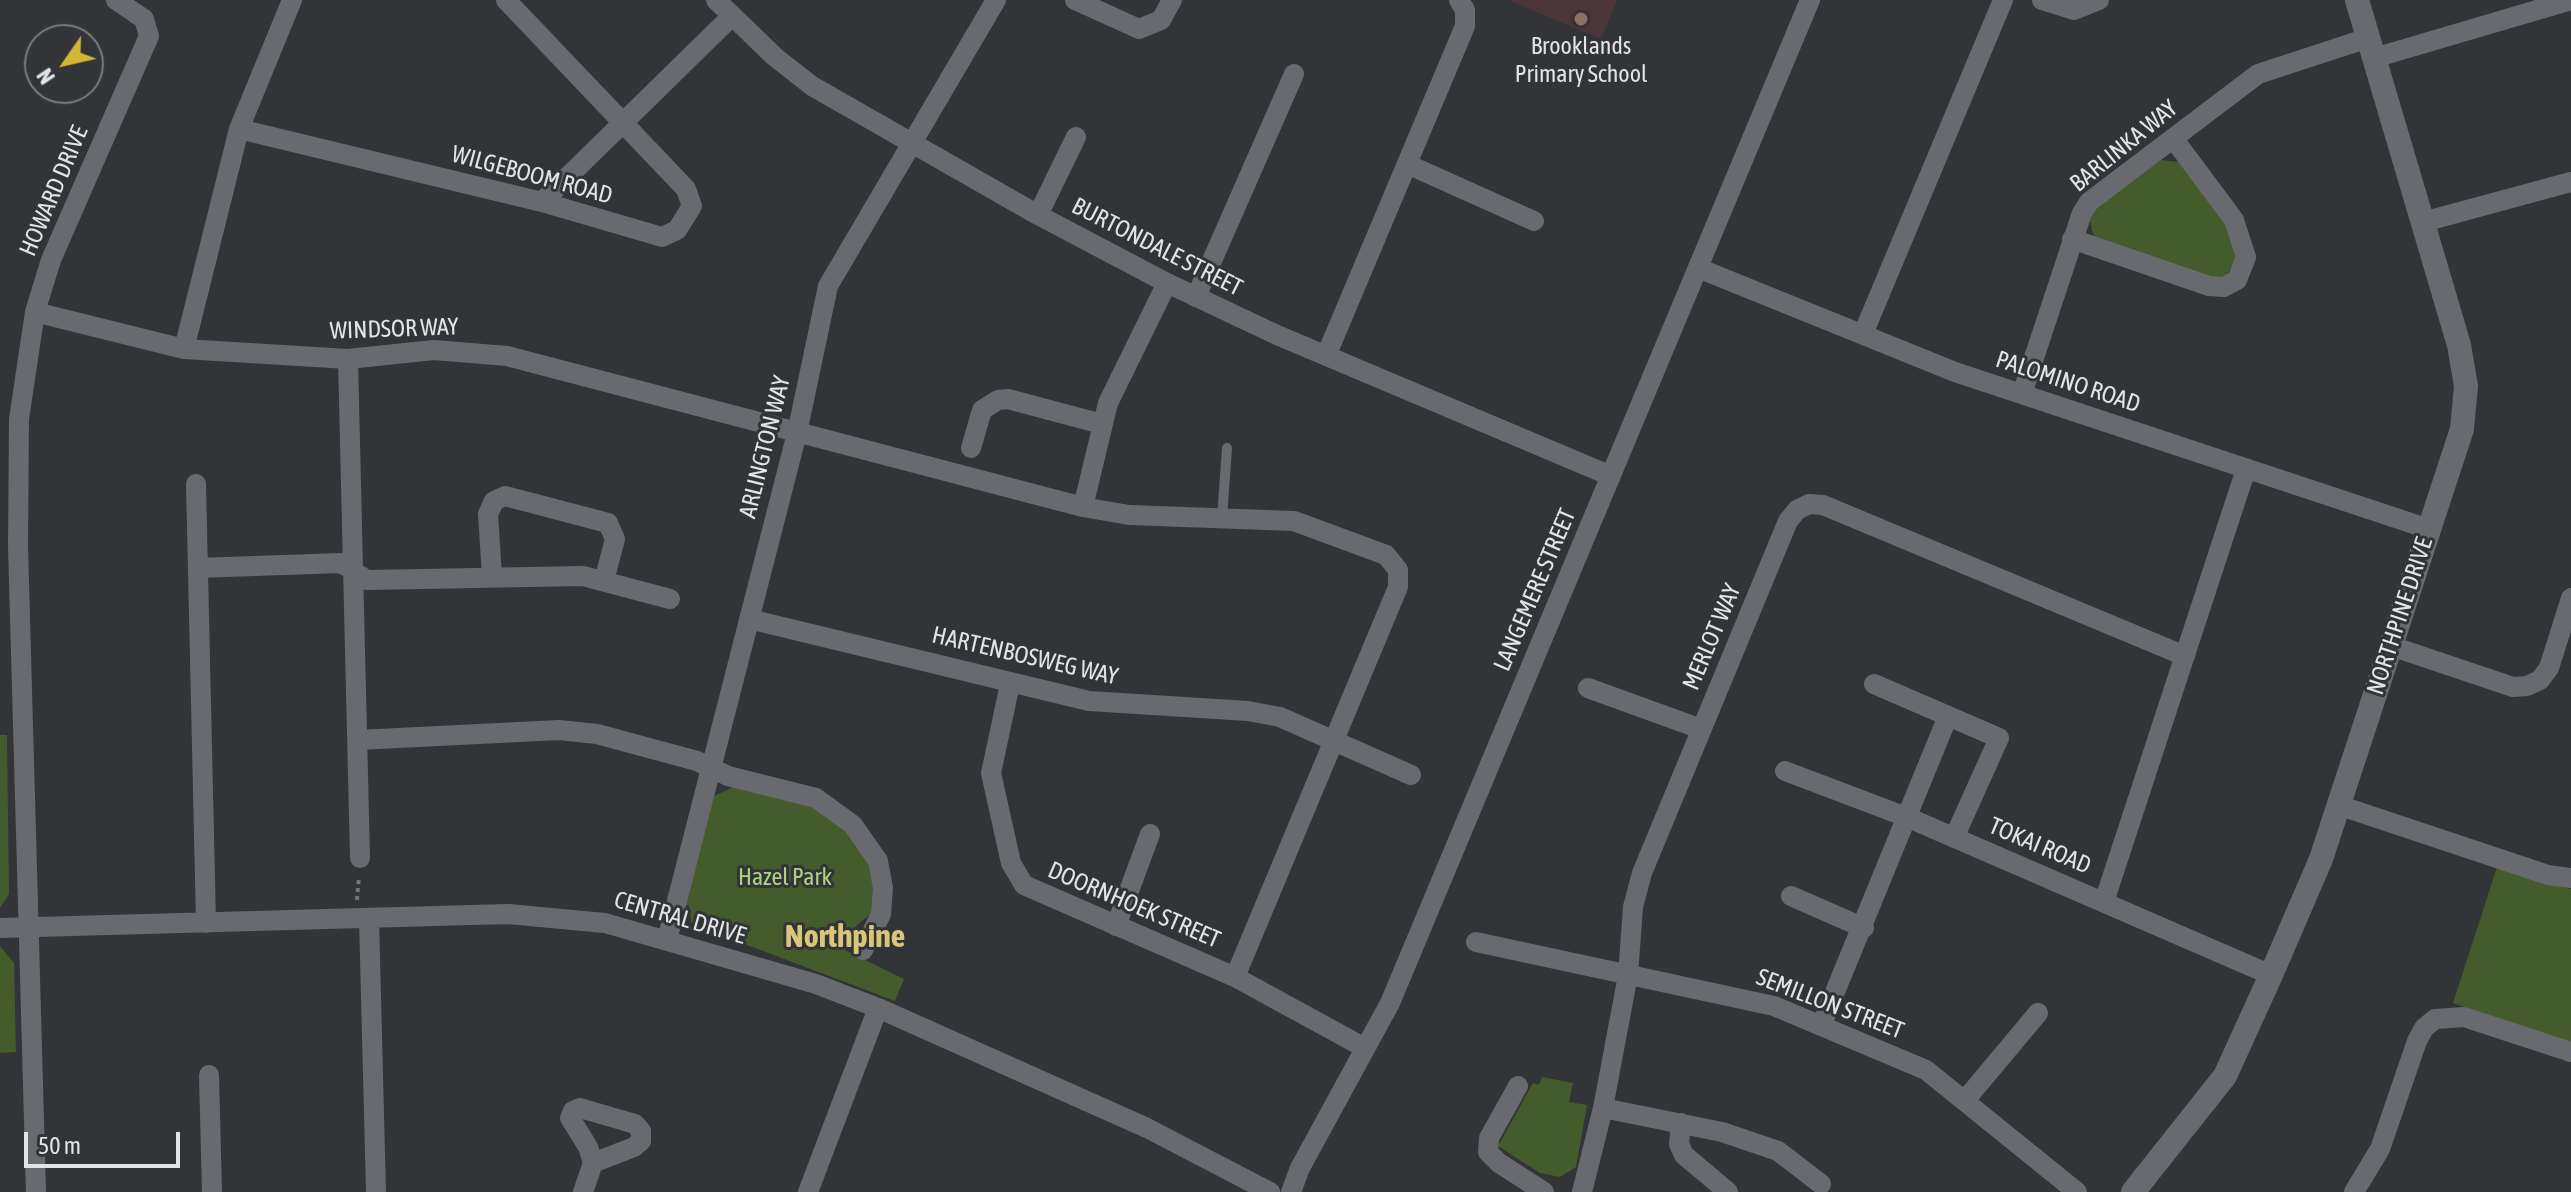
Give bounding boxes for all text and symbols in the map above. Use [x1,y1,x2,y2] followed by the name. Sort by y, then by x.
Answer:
[1572,10,1590,28] marker: Brooklands Primary School
[24,24,104,104] north arrow
[1515,32,1647,88] place label: Brooklands Primary School
[31,64,60,89] text: N
[2065,94,2183,198] street label: BARLINKA WAY
[14,122,94,260] street label: HOWARD DRIVE
[449,140,615,210] street label: WILGEBOOM ROAD
[1067,192,1247,302] street label: BURTONDALE STREET
[329,312,459,346] street label: WINDSOR WAY
[1992,345,2144,419] street label: PALOMINO ROAD
[733,373,797,521] street label: ARLINGTON WAY
[1488,504,1582,676] street label: LANGEMERE STREET
[2361,534,2439,698] street label: NORTHPINE DRIVE
[1677,580,1747,694] street label: MERLOT WAY
[929,621,1121,691] street label: HARTENBOSWEG WAY
[1985,812,2095,880] street label: TOKAI ROAD
[1043,856,1225,954] street label: DOORNHOEK STREET
[738,863,832,891] park label: Hazel Park
[611,885,749,951] street label: CENTRAL DRIVE
[785,918,905,956] district label: Northpine
[1752,963,1908,1045] street label: SEMILLON STREET
[28,1116,184,1166] scale bar
[38,1132,81,1159] text: 50 m

